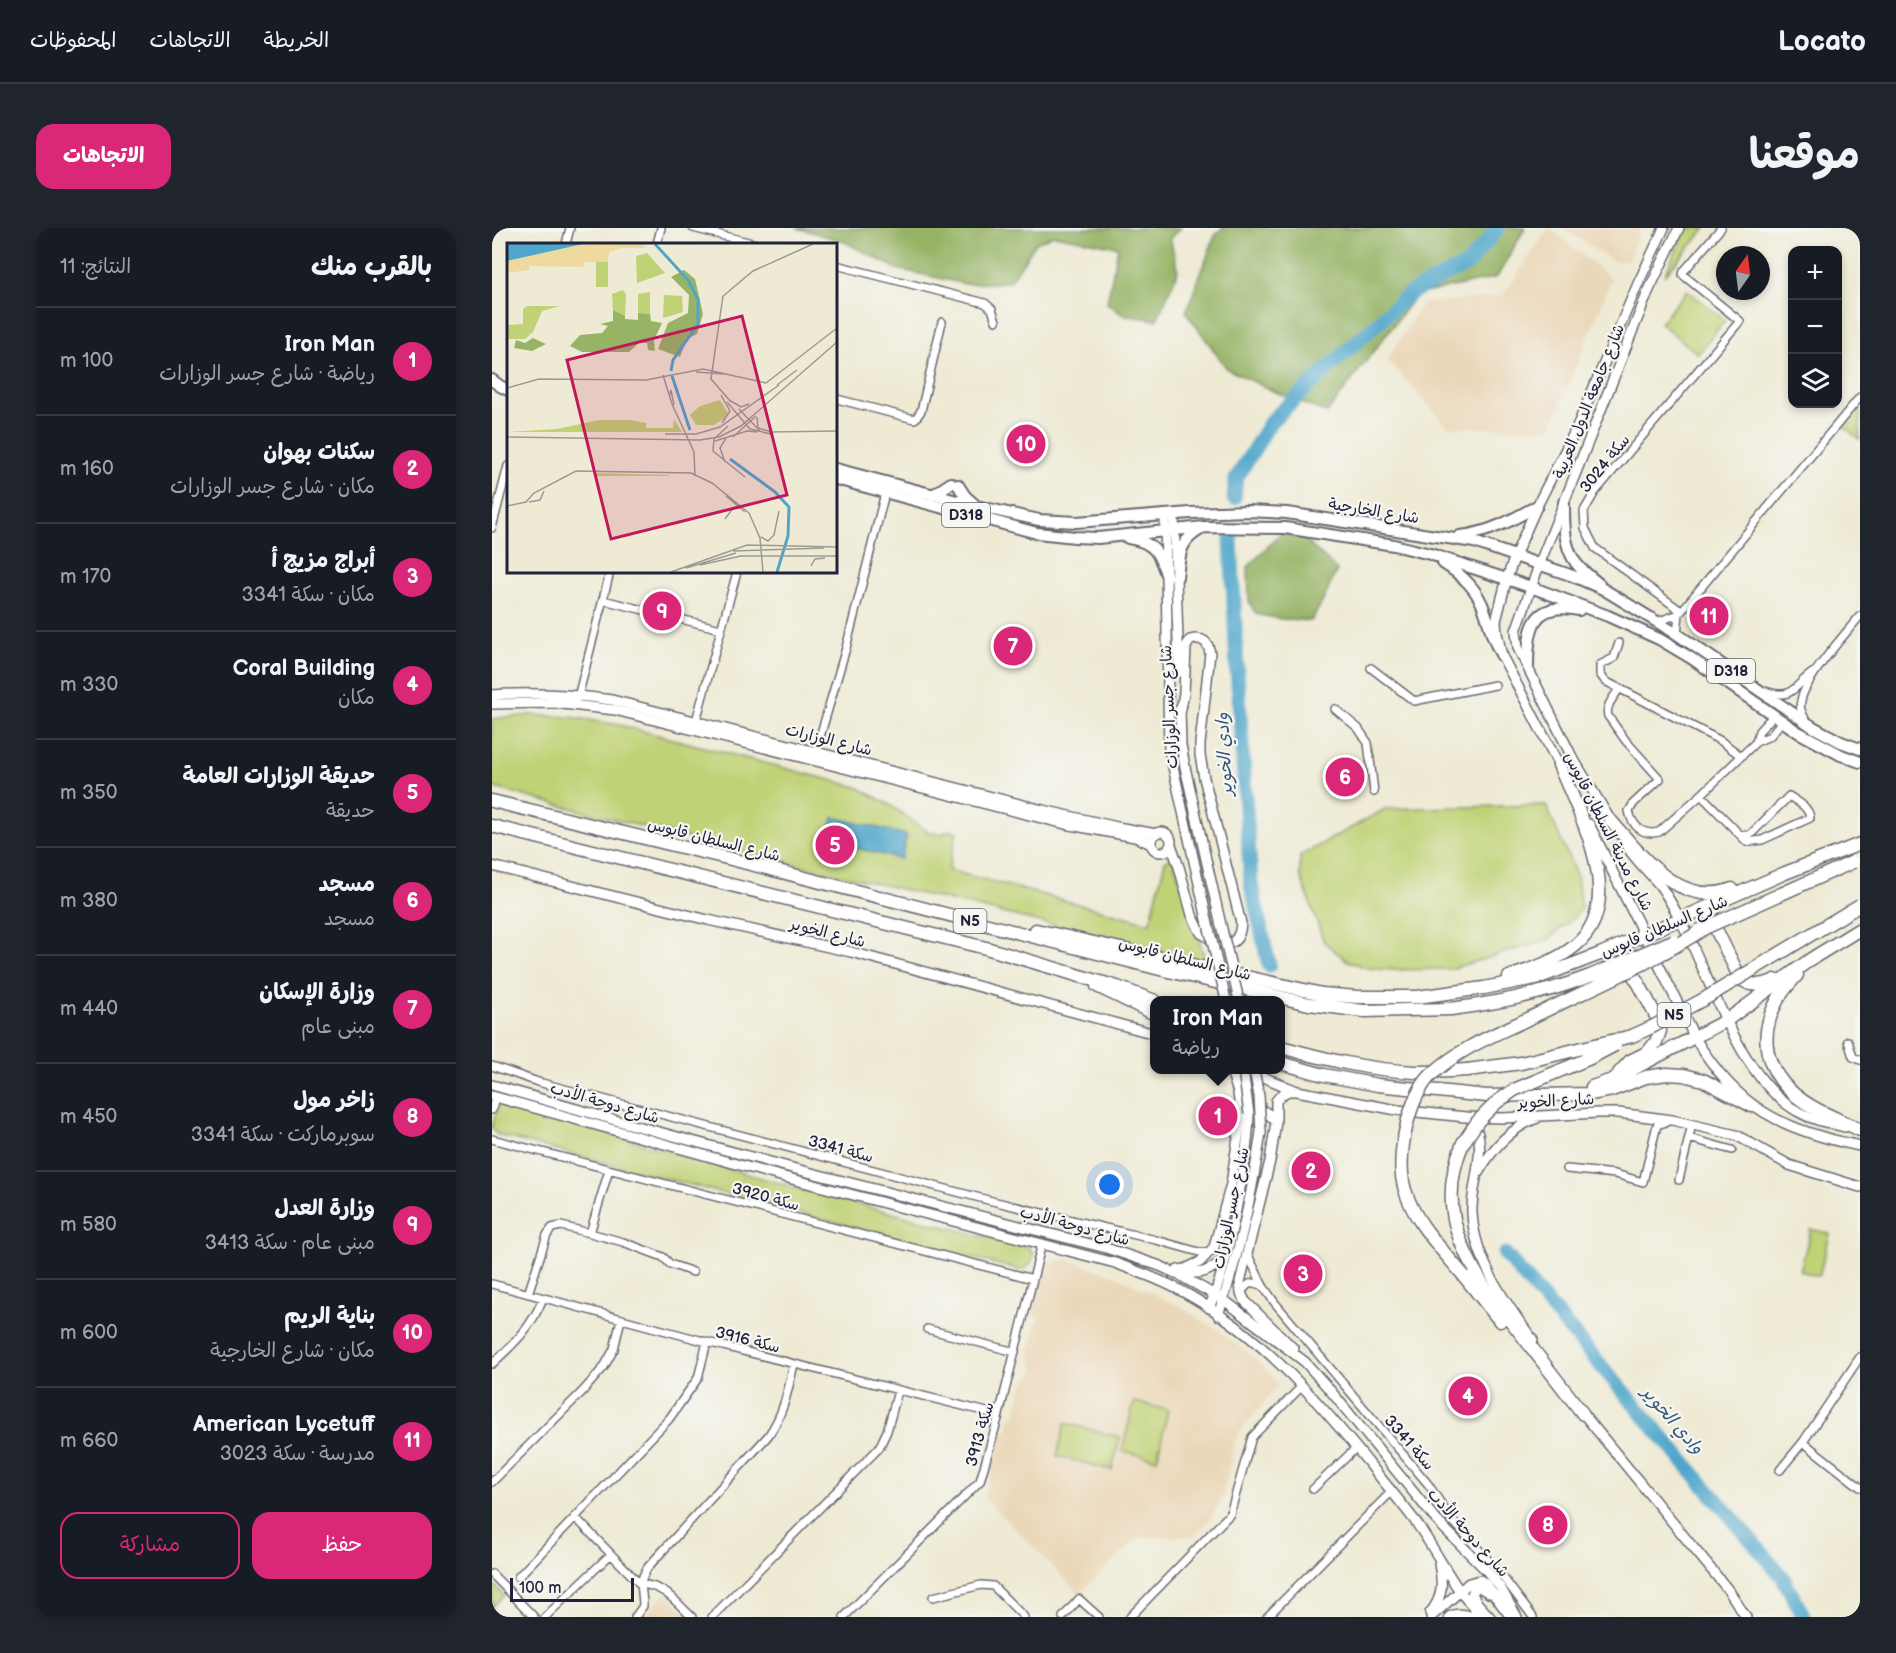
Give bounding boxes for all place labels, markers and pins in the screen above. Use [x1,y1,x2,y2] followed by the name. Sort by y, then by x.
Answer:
[1006,422,1046,466] pin: 10
[642,588,682,634] pin: 9
[1690,594,1728,638] pin: 11
[994,624,1032,668] pin: 7
[1326,754,1364,800] pin: 6
[816,822,854,868] pin: 5
[1198,1094,1238,1138] pin: 1
[1292,1148,1330,1194] pin: 2
[1284,1252,1322,1296] pin: 3
[1448,1374,1488,1418] pin: 4
[1528,1502,1568,1548] pin: 8

